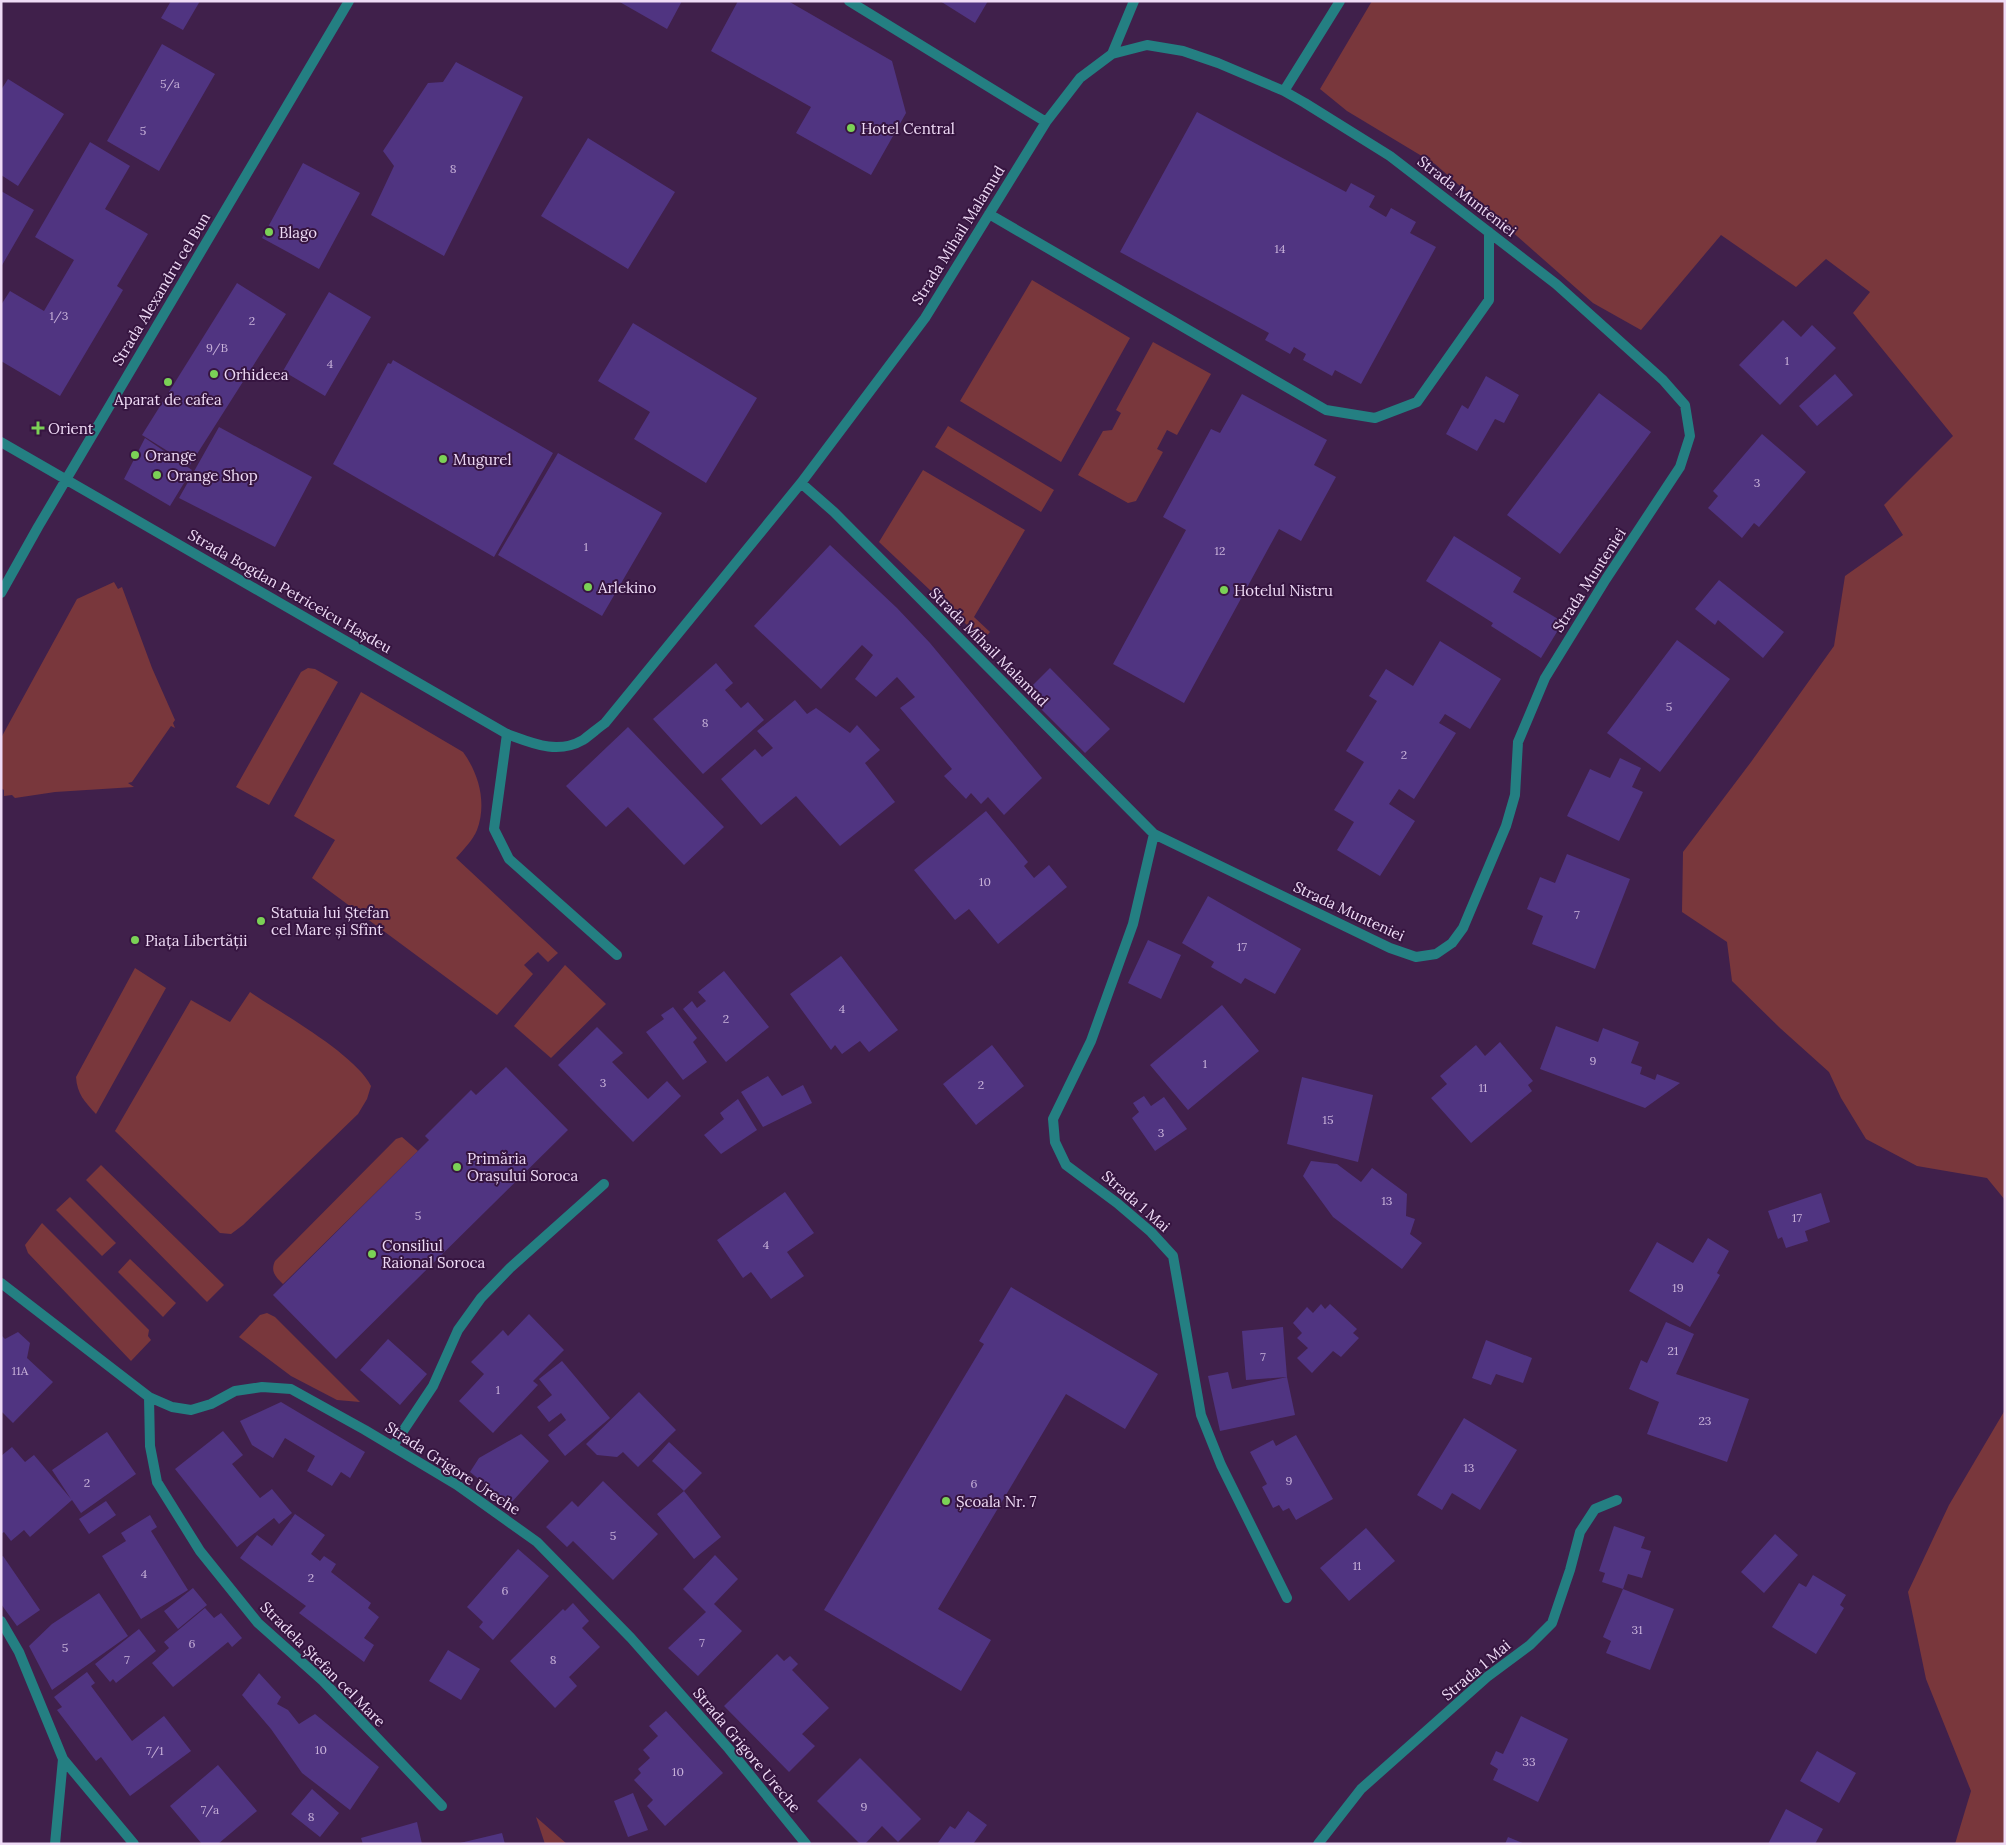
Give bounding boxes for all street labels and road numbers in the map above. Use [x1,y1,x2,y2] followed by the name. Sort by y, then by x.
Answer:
[1414,151,1520,241] street label: Strada Munteniei
[907,162,1009,308] street label: Strada Mihail Malamud
[108,209,214,369] street label: Strada Alexandru cel Bun
[1548,524,1630,636] street label: Strada Munteniei
[185,525,395,657] street label: Strada Bogdan Petriceicu Hașdeu
[925,583,1053,711] street label: Strada Mihail Malamud
[1290,877,1408,945] street label: Strada Munteniei
[1098,1166,1174,1236] street label: Strada 1 Mai
[382,1417,524,1519] street label: Strada Grigore Ureche
[256,1597,390,1731] street label: Stradela Ștefan cel Mare
[1438,1636,1514,1704] street label: Strada 1 Mai
[689,1684,805,1816] street label: Strada Grigore Ureche

